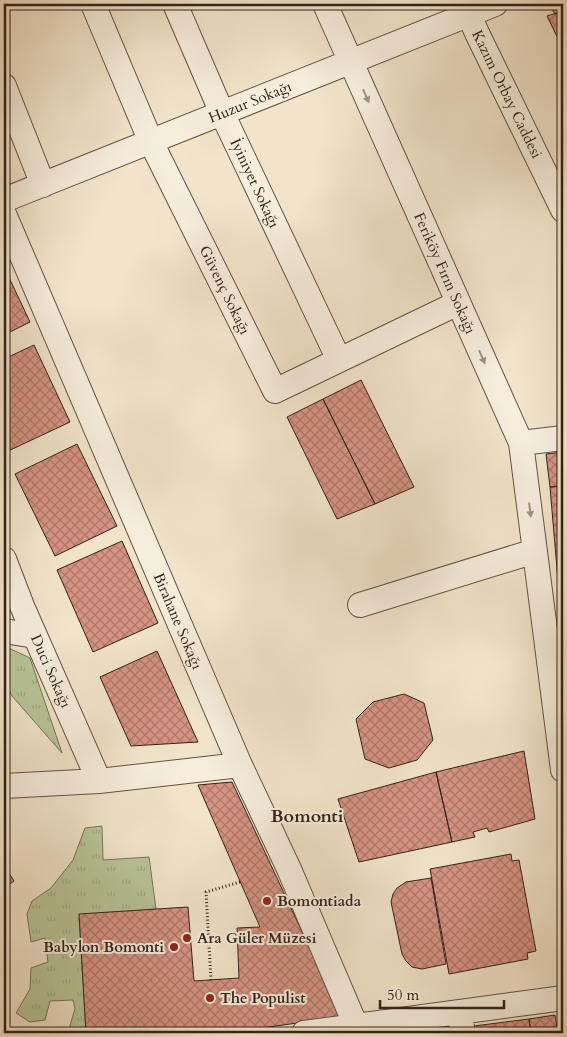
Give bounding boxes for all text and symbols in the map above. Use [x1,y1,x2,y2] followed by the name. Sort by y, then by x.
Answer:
[467,27,547,161] street label: Kazım Orbay Caddesi
[205,76,295,128] street label: Huzur Sokağı
[363,89,371,103] one-way arrow
[226,135,284,231] street label: İyiniyet Sokağı
[409,209,481,337] street label: Feriköy Fırın Sokağı
[195,242,255,338] street label: Güvenç Sokağı
[479,350,487,364] one-way arrow
[526,502,534,518] one-way arrow
[149,570,207,672] street label: Birahane Sokağı
[26,631,76,711] street label: Duci Sokağı
[271,804,344,829] district label: Bomonti
[277,891,362,911] place label: Bomontiada
[261,895,273,907] marker: Bomontiada
[197,928,317,948] place label: Ara Güler Müzesi
[181,932,193,944] marker: Ara Güler Müzesi
[43,937,164,957] place label: Babylon Bomonti
[168,941,180,953] marker: Babylon Bomonti
[380,977,503,1009] scale bar
[387,985,419,1005] text: 50 m
[220,988,306,1008] place label: The Populist
[204,992,216,1004] marker: The Populist

